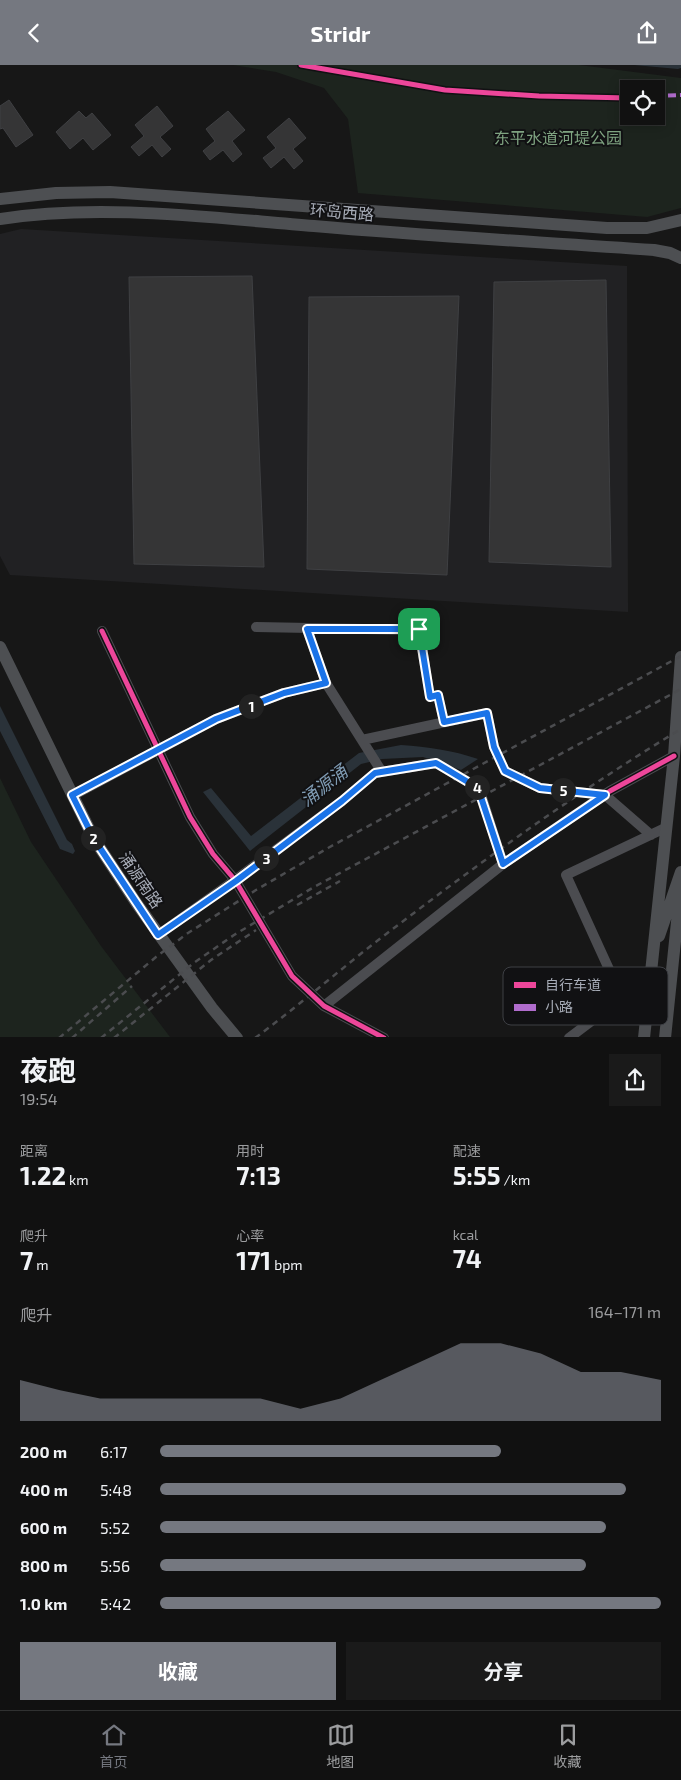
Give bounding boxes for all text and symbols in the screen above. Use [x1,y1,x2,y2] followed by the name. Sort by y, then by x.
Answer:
[20,19,48,47] icon: back
[633,19,661,47] icon: share
[311,20,370,46] text: Stridr
[620,80,665,125] map controls
[620,80,665,125] button: locate
[494,128,622,147] park label: 东平水道河堤公园
[309,199,375,224] street label: 环岛西路
[398,608,440,650] pin
[405,615,433,643] icon: arrive
[238,693,264,719] pin: 1
[248,698,255,715] text: 1
[295,759,353,811] water label: 涌源涌
[464,775,490,799] pin: 4
[550,777,576,803] pin: 5
[473,779,482,796] text: 4
[560,782,567,799] text: 5
[80,825,106,851] pin: 2
[89,830,98,847] text: 2
[254,845,278,871] pin: 3
[116,848,167,912] street label: 涌源南路
[263,850,270,867] text: 3
[503,967,668,1025] legend
[545,976,601,993] text: 自行车道
[545,998,573,1015] text: 小路
[20,1053,76,1087] text: 夜跑
[609,1054,661,1106] button: share
[20,1089,58,1108] text: 19:54
[20,1142,48,1159] text: 距离
[236,1142,264,1159] text: 用时
[453,1142,481,1159] text: 配速
[20,1160,66,1190] text: 1.22
[236,1160,281,1190] text: 7:13
[453,1160,500,1190] text: 5:55
[66,1171,88,1188] text: km
[500,1171,530,1188] text: /km
[453,1226,478,1243] text: kcal
[20,1227,48,1244] text: 爬升
[236,1227,264,1244] text: 心率
[453,1243,482,1273] text: 74
[20,1245,33,1275] text: 7
[236,1245,271,1275] text: 171
[33,1256,49,1273] text: m
[271,1256,303,1273] text: bpm
[588,1302,661,1321] text: 164–171 m
[20,1305,52,1324] text: 爬升
[20,1442,67,1461] text: 200 m
[100,1442,128,1461] text: 6:17
[20,1480,68,1499] text: 400 m
[100,1480,132,1499] text: 5:48
[20,1518,67,1537] text: 600 m
[100,1518,130,1537] text: 5:52
[20,1556,68,1575] text: 800 m
[100,1556,130,1575] text: 5:56
[20,1594,67,1613] text: 1.0 km
[100,1594,131,1613] text: 5:42
[20,1642,336,1700] button: 收藏
[346,1642,661,1700] button: 分享
[100,1721,128,1771] tab: 首页
[327,1721,355,1771] tab: 地图
[554,1721,582,1771] tab: 收藏

